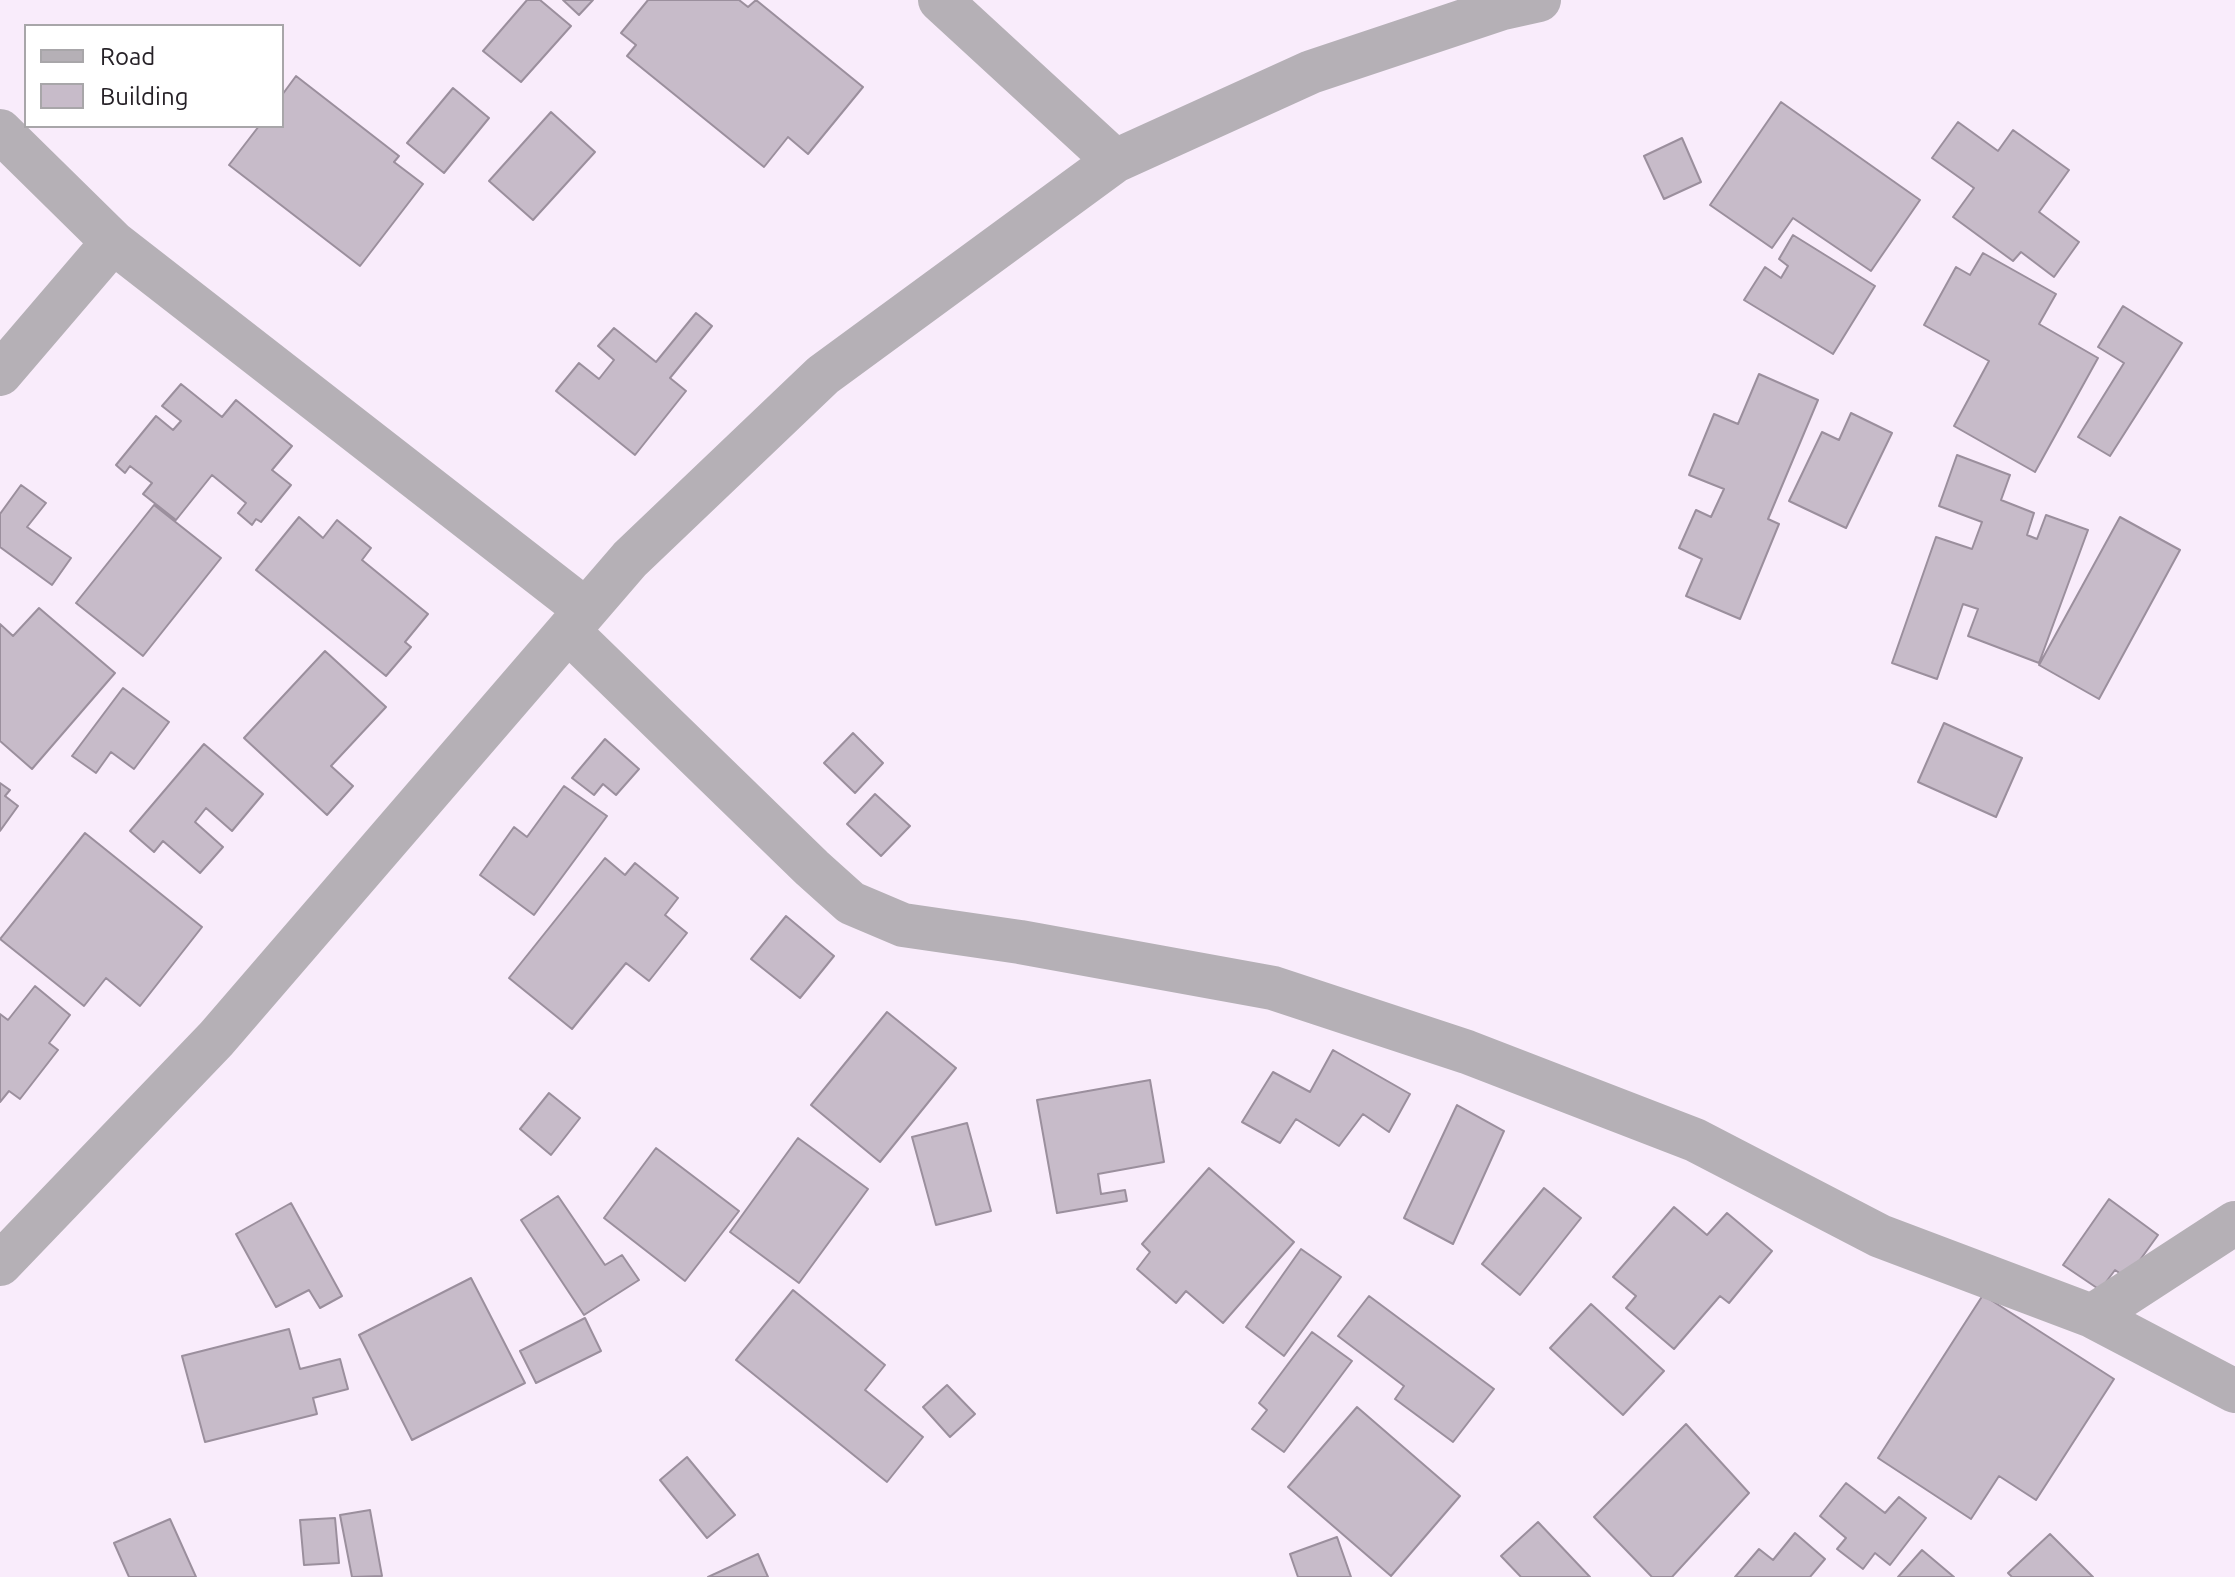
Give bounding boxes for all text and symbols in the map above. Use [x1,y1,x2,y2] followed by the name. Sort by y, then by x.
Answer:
[24,24,284,128] legend
[100,43,155,70] text: Road
[100,83,188,110] text: Building

